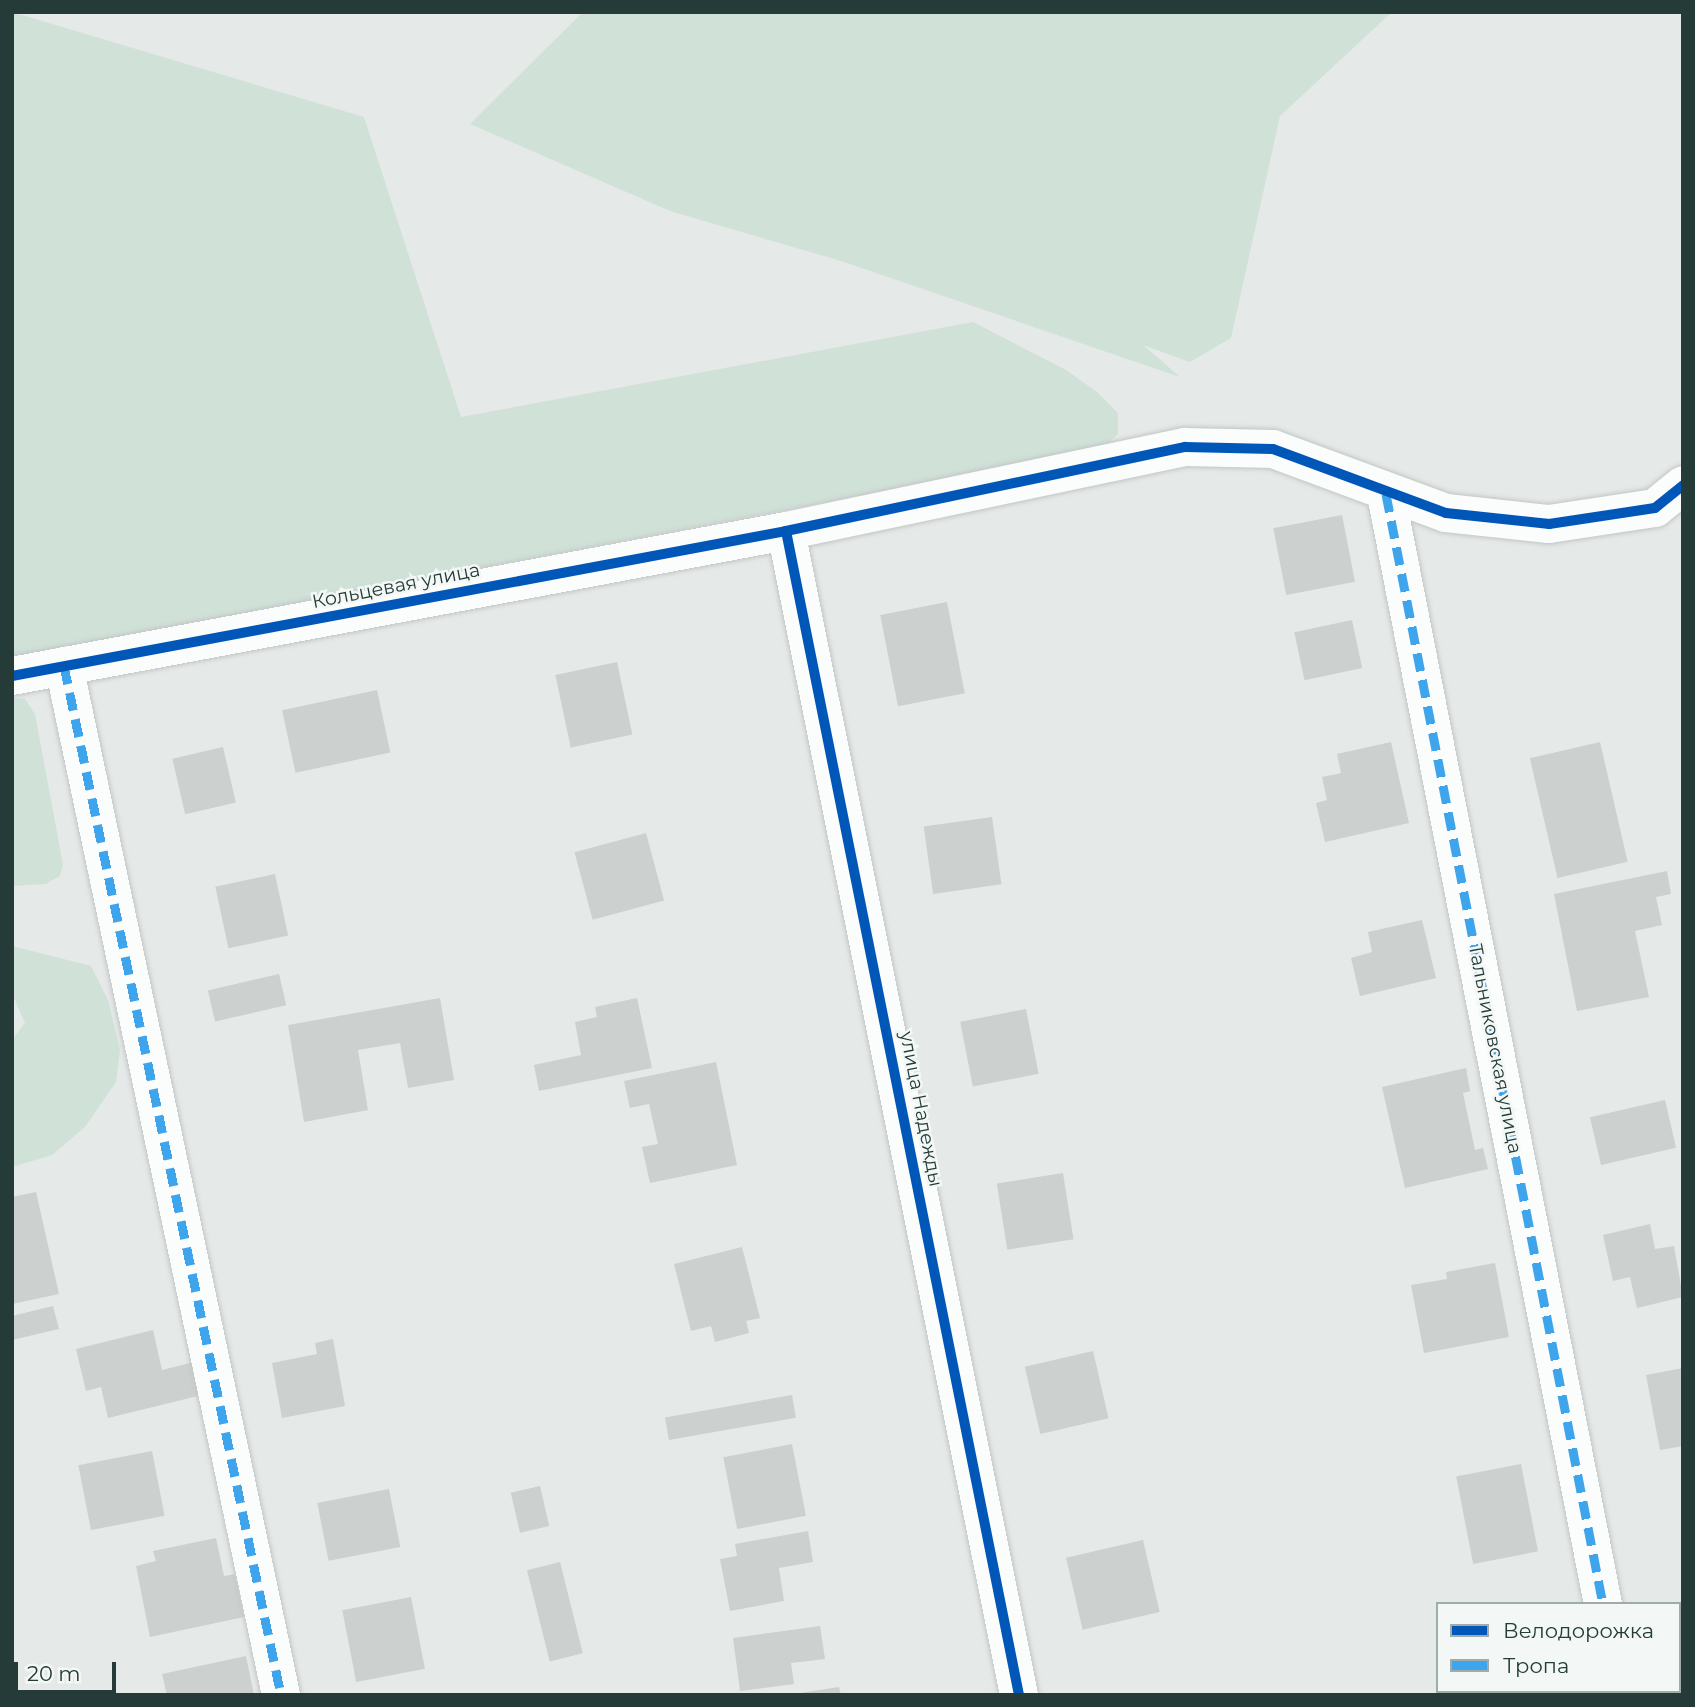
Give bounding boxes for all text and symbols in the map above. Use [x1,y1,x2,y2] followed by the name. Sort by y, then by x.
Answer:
[310,559,482,613] street label: Кольцевая улица
[1463,942,1527,1156] street label: Тальниковская улица
[895,1029,947,1189] street label: улица Надежды
[1436,1602,1681,1693] legend
[1503,1618,1654,1643] text: Велодорожка
[18,1648,119,1692] scale bar
[1503,1653,1569,1678] text: Тропа
[27,1661,81,1686] text: 20 m

